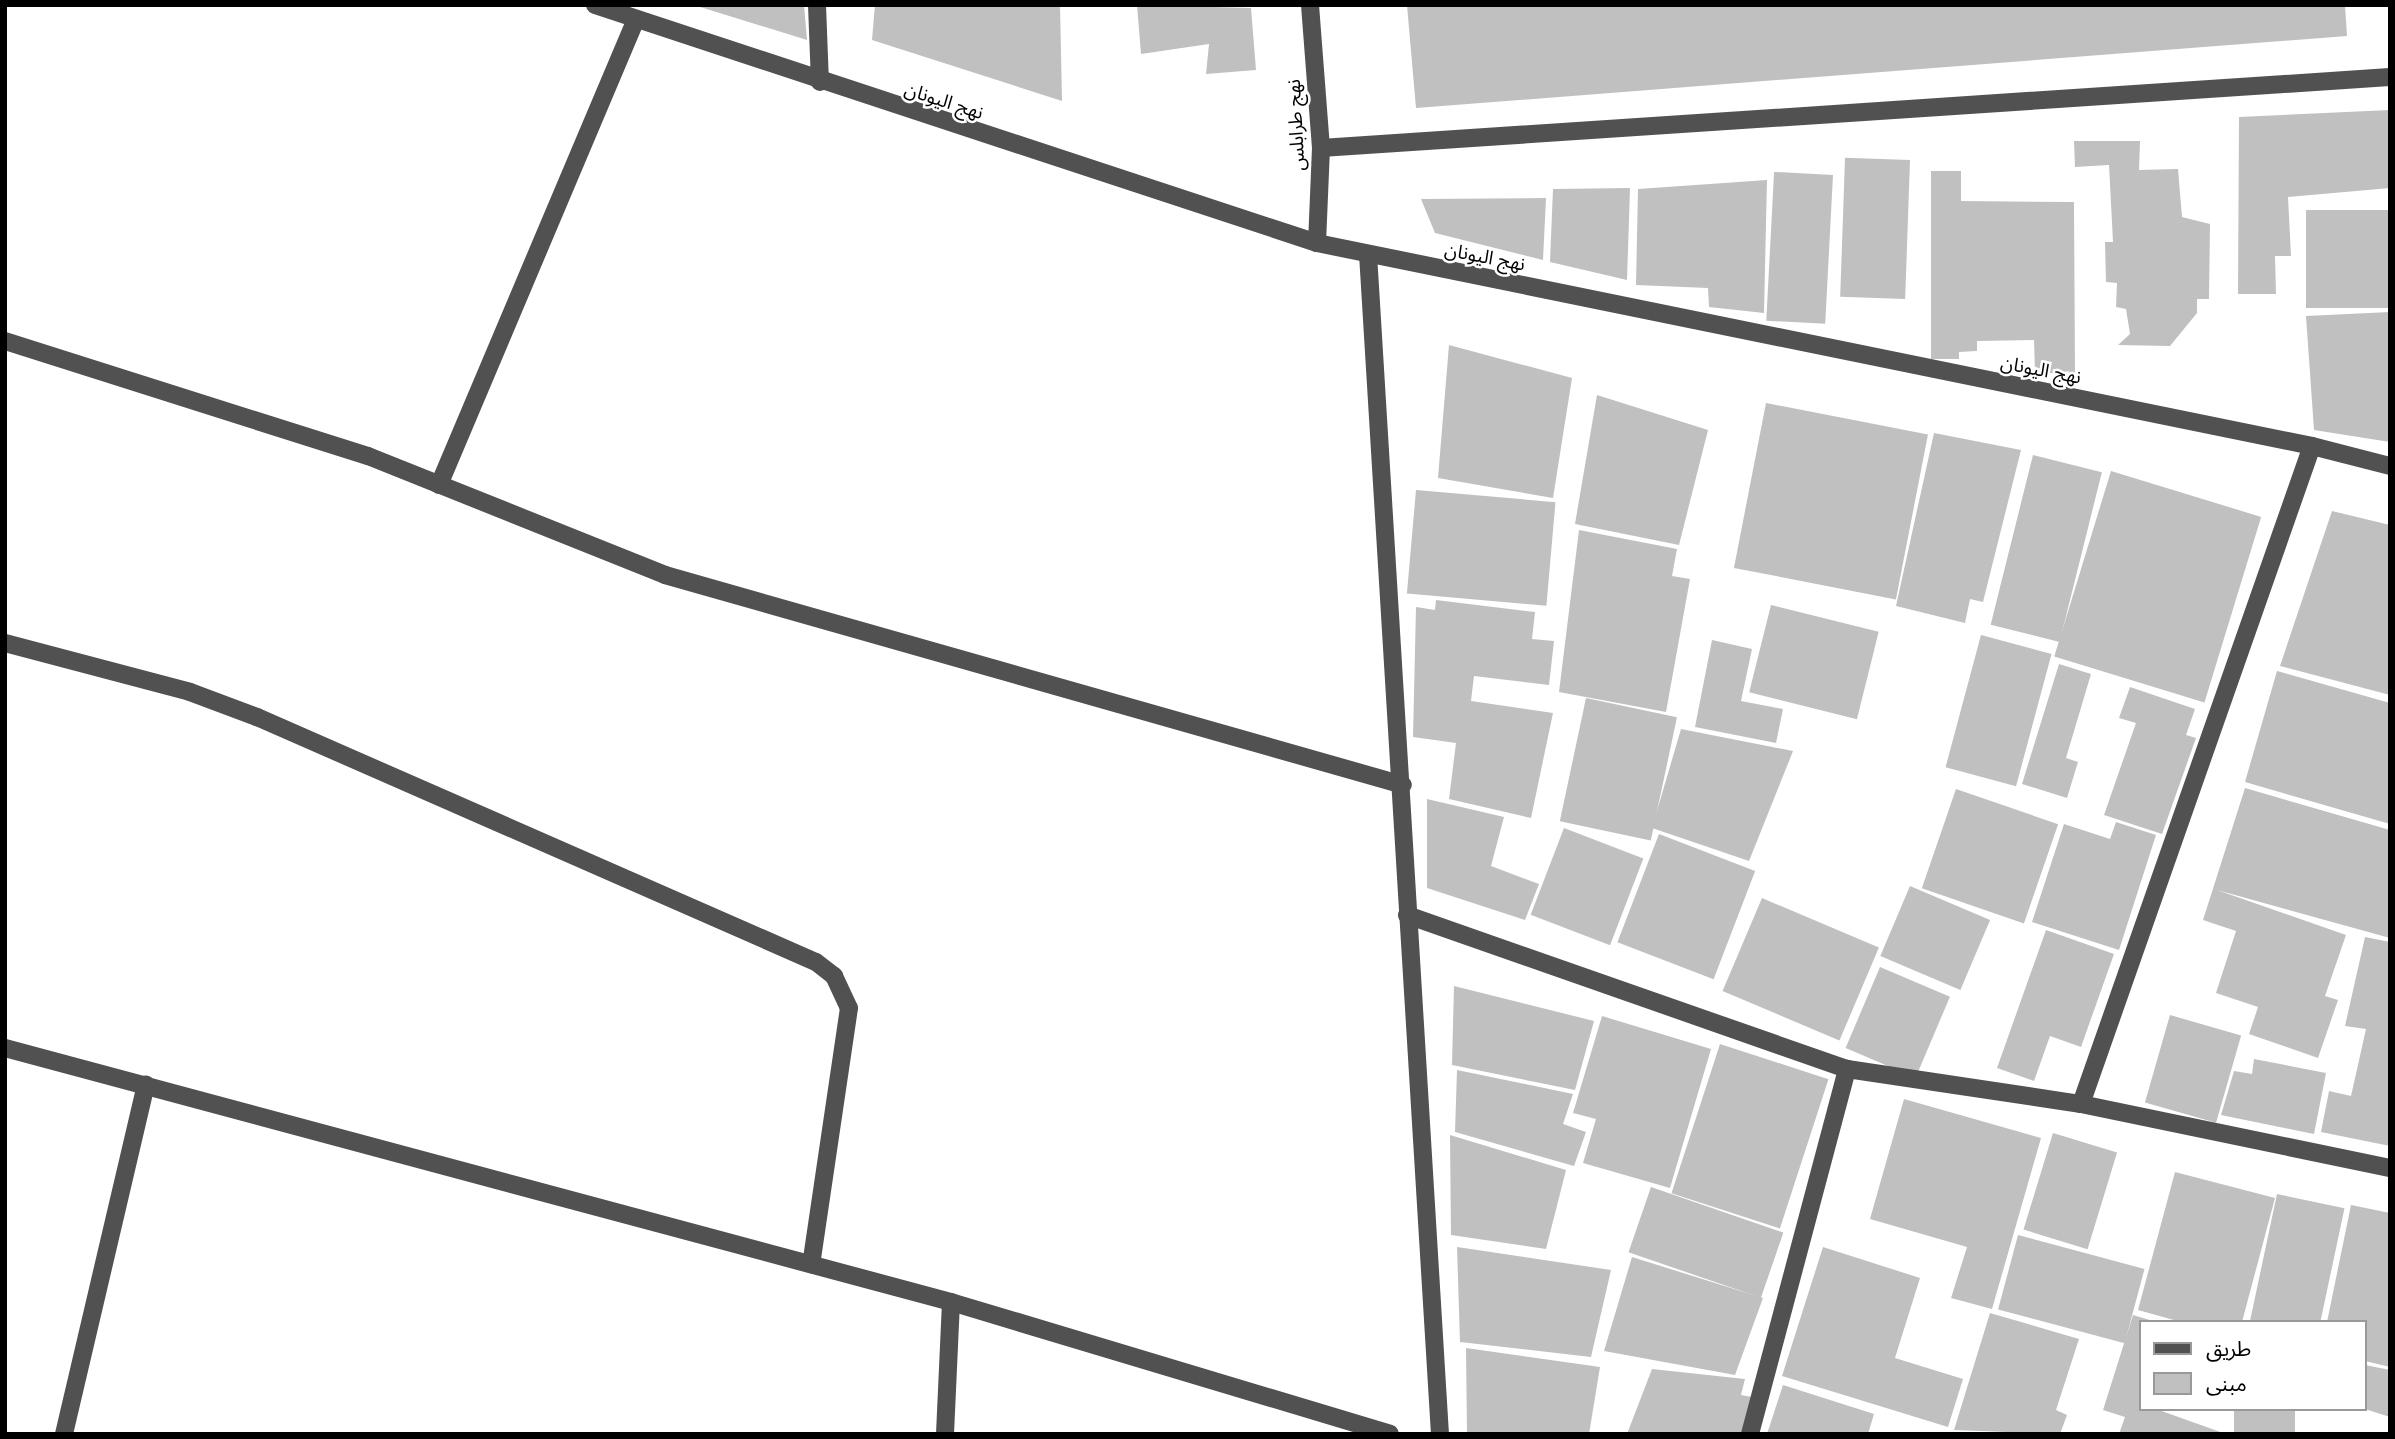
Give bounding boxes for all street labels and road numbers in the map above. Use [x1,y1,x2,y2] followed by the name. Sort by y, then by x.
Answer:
[902,78,986,124] street label: نهج اليونان
[1282,79,1310,171] street label: نهج طرابلس
[1443,238,1527,276] street label: نهج اليونان
[1999,351,2083,389] street label: نهج اليونان

